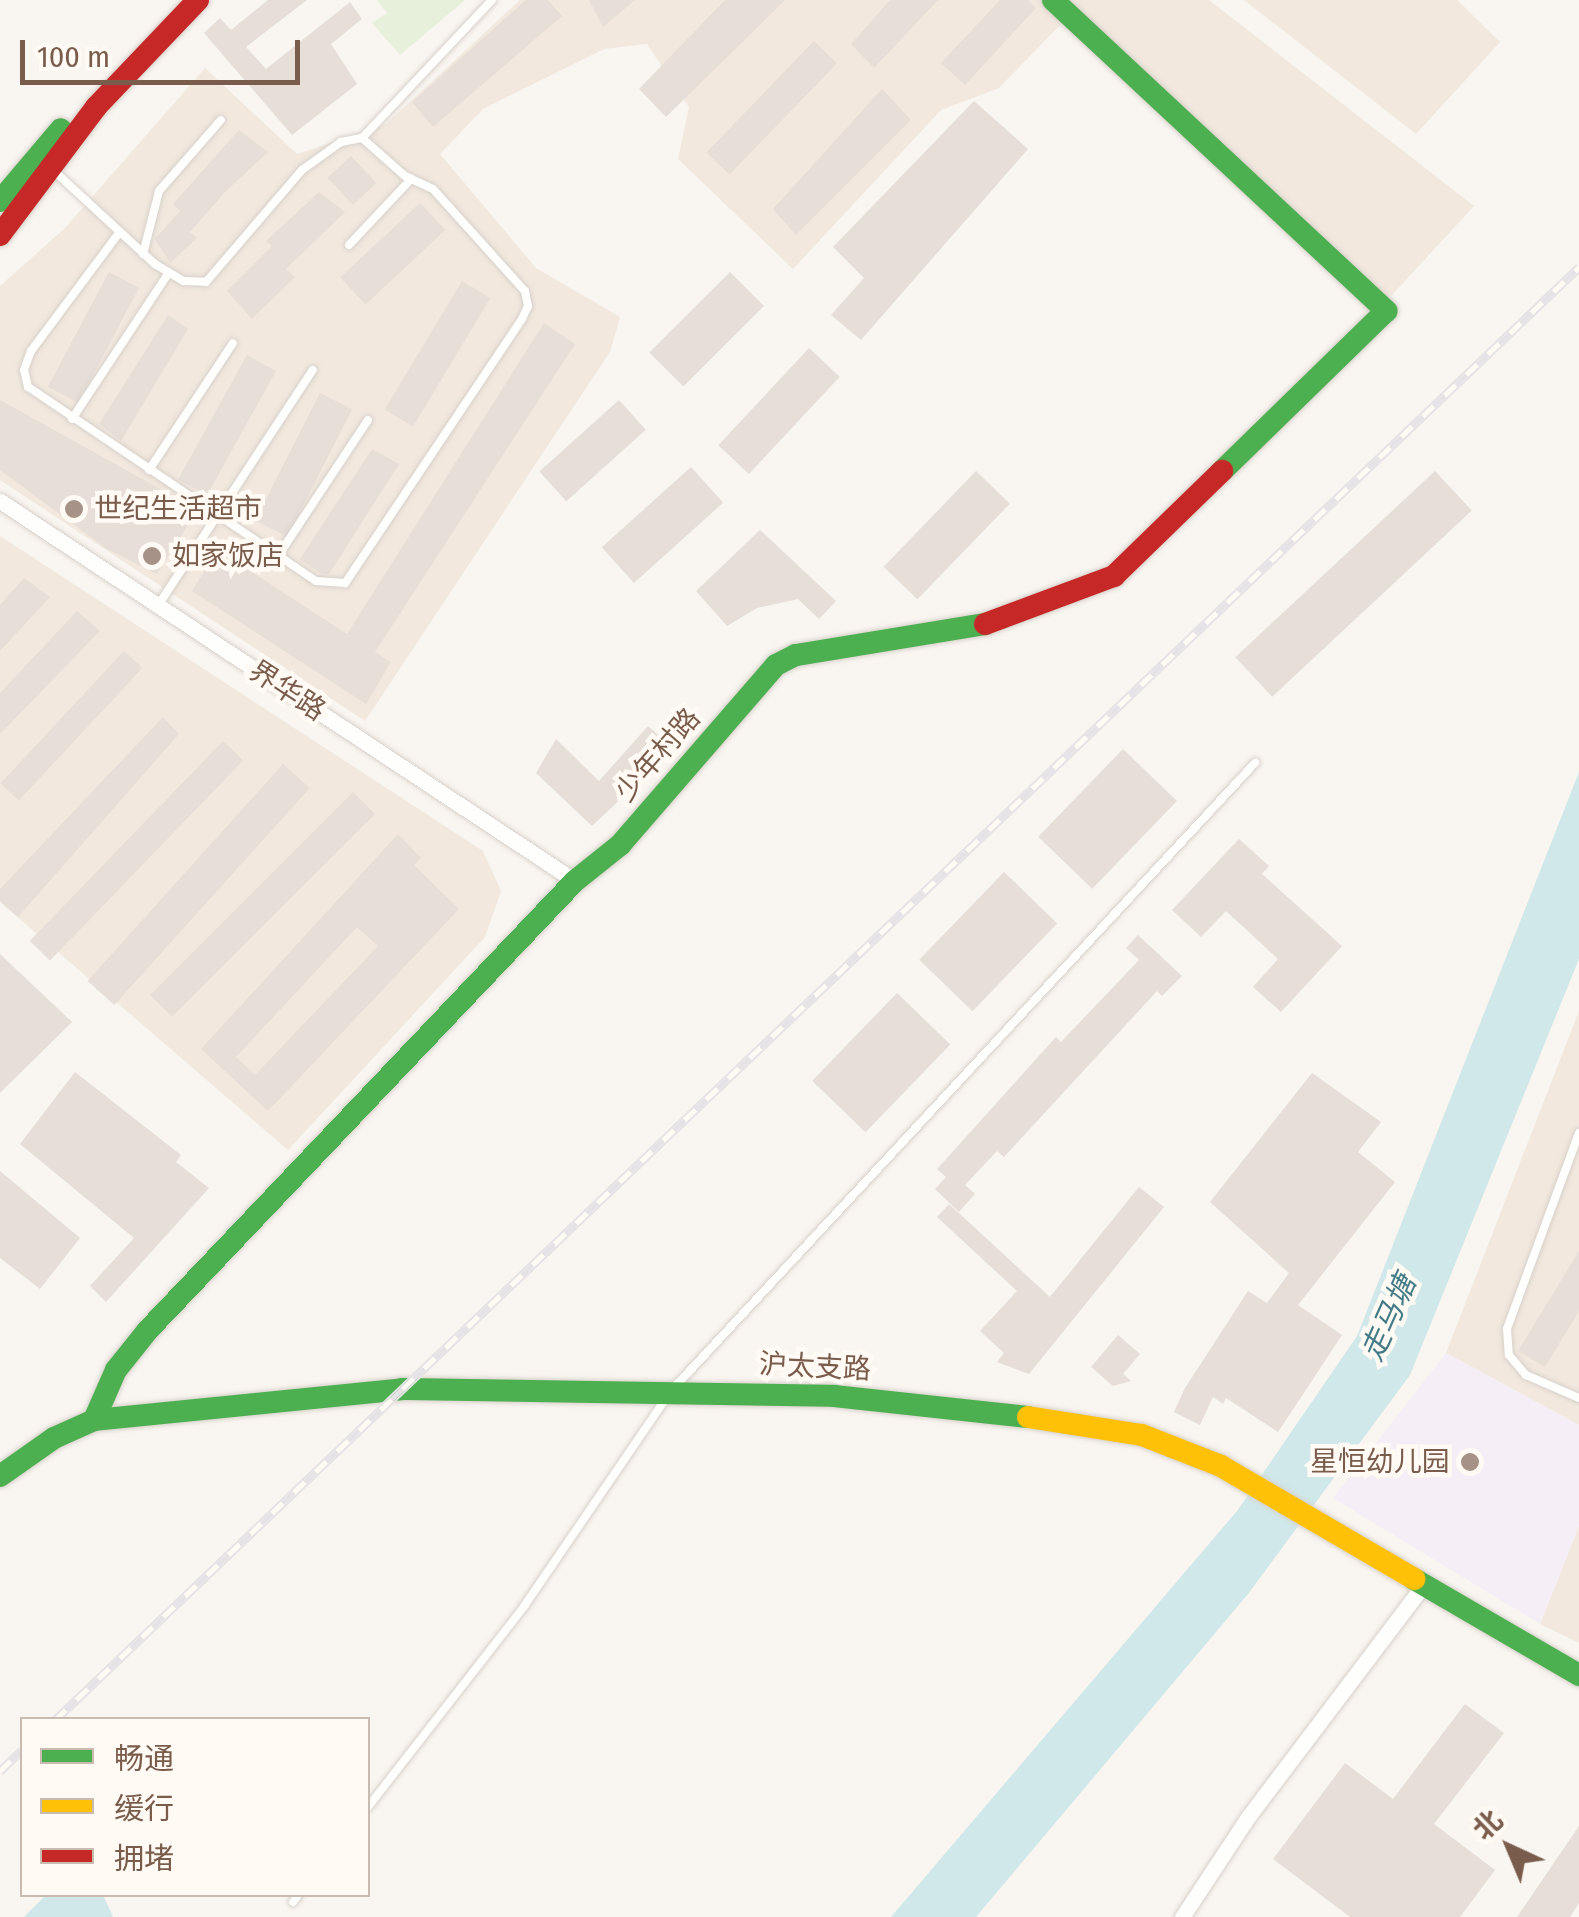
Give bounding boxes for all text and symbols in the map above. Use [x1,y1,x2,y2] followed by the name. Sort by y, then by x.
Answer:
[25,20,305,82] scale bar
[37,39,110,75] text: 100 m
[94,492,262,526] place label: 世纪生活超市
[63,498,85,520] marker: 世纪生活超市
[172,539,284,573] place label: 如家饭店
[141,545,163,567] marker: 如家饭店
[243,654,331,728] street label: 界华路
[609,702,707,808] street label: 少年村路
[1354,1270,1424,1366] water label: 走马塘
[758,1347,872,1387] street label: 沪太支路
[1310,1445,1450,1479] place label: 星恒幼儿园
[1459,1451,1481,1473] marker: 星恒幼儿园
[20,1717,370,1897] legend
[114,1741,174,1777] text: 畅通
[114,1791,174,1827] text: 缓行
[1459,1797,1559,1897] north arrow
[1466,1803,1509,1847] text: 北
[114,1841,174,1877] text: 拥堵

